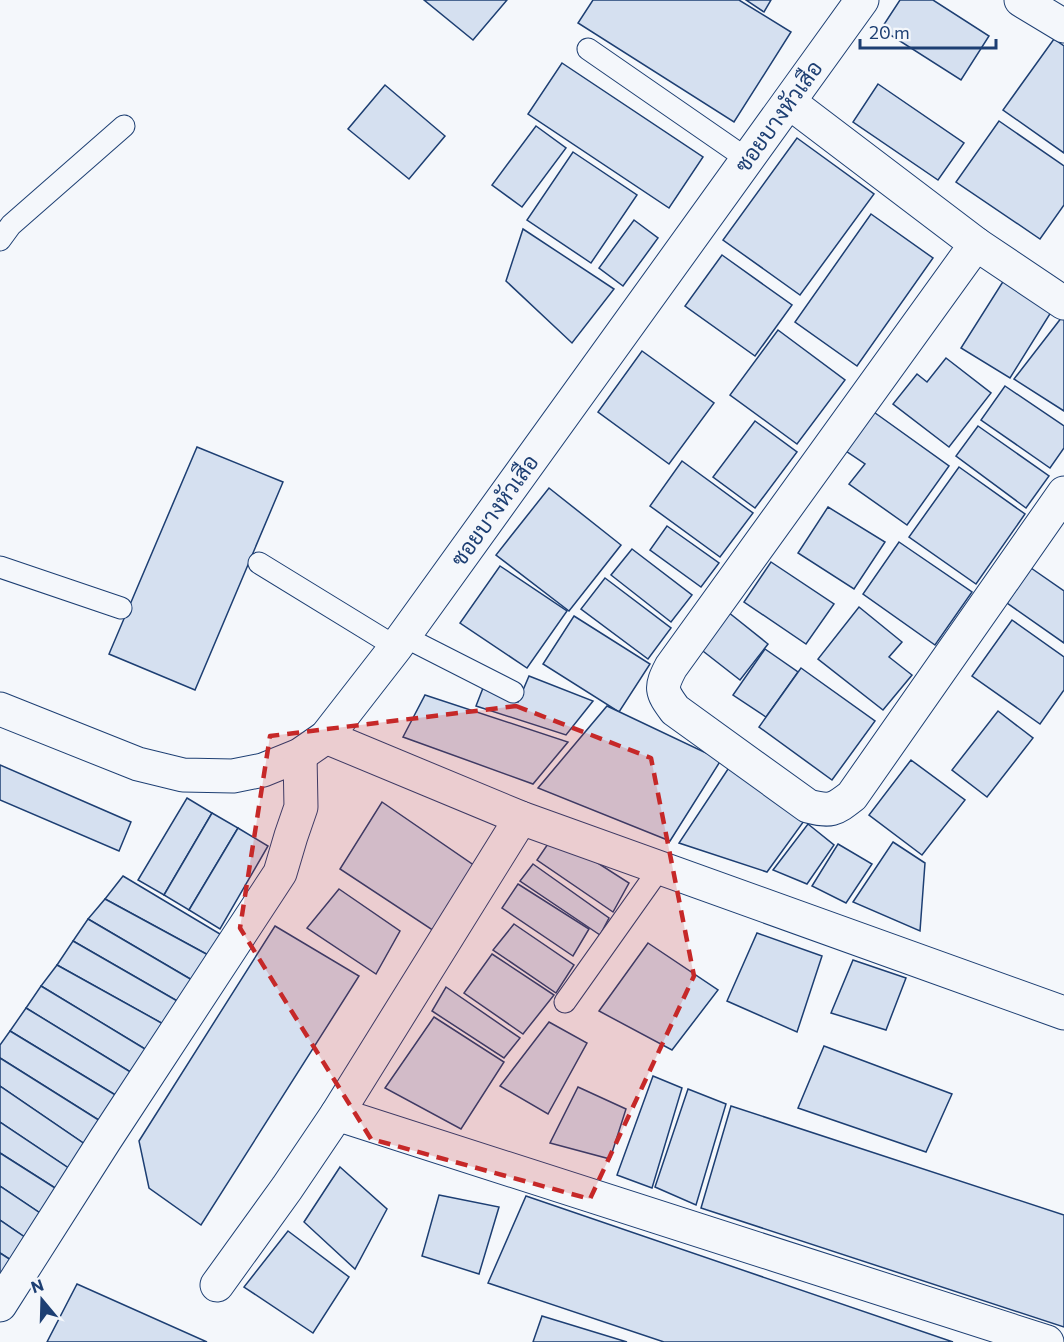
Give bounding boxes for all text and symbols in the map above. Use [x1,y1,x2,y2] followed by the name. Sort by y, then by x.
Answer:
[860,12,996,50] scale bar
[869,21,910,43] text: 20 m
[728,55,828,177] street label: ซอยบางหัวเสือ
[444,449,544,571] street label: ซอยบางหัวเสือ
[12,1270,72,1330] north arrow
[28,1274,46,1296] text: N

